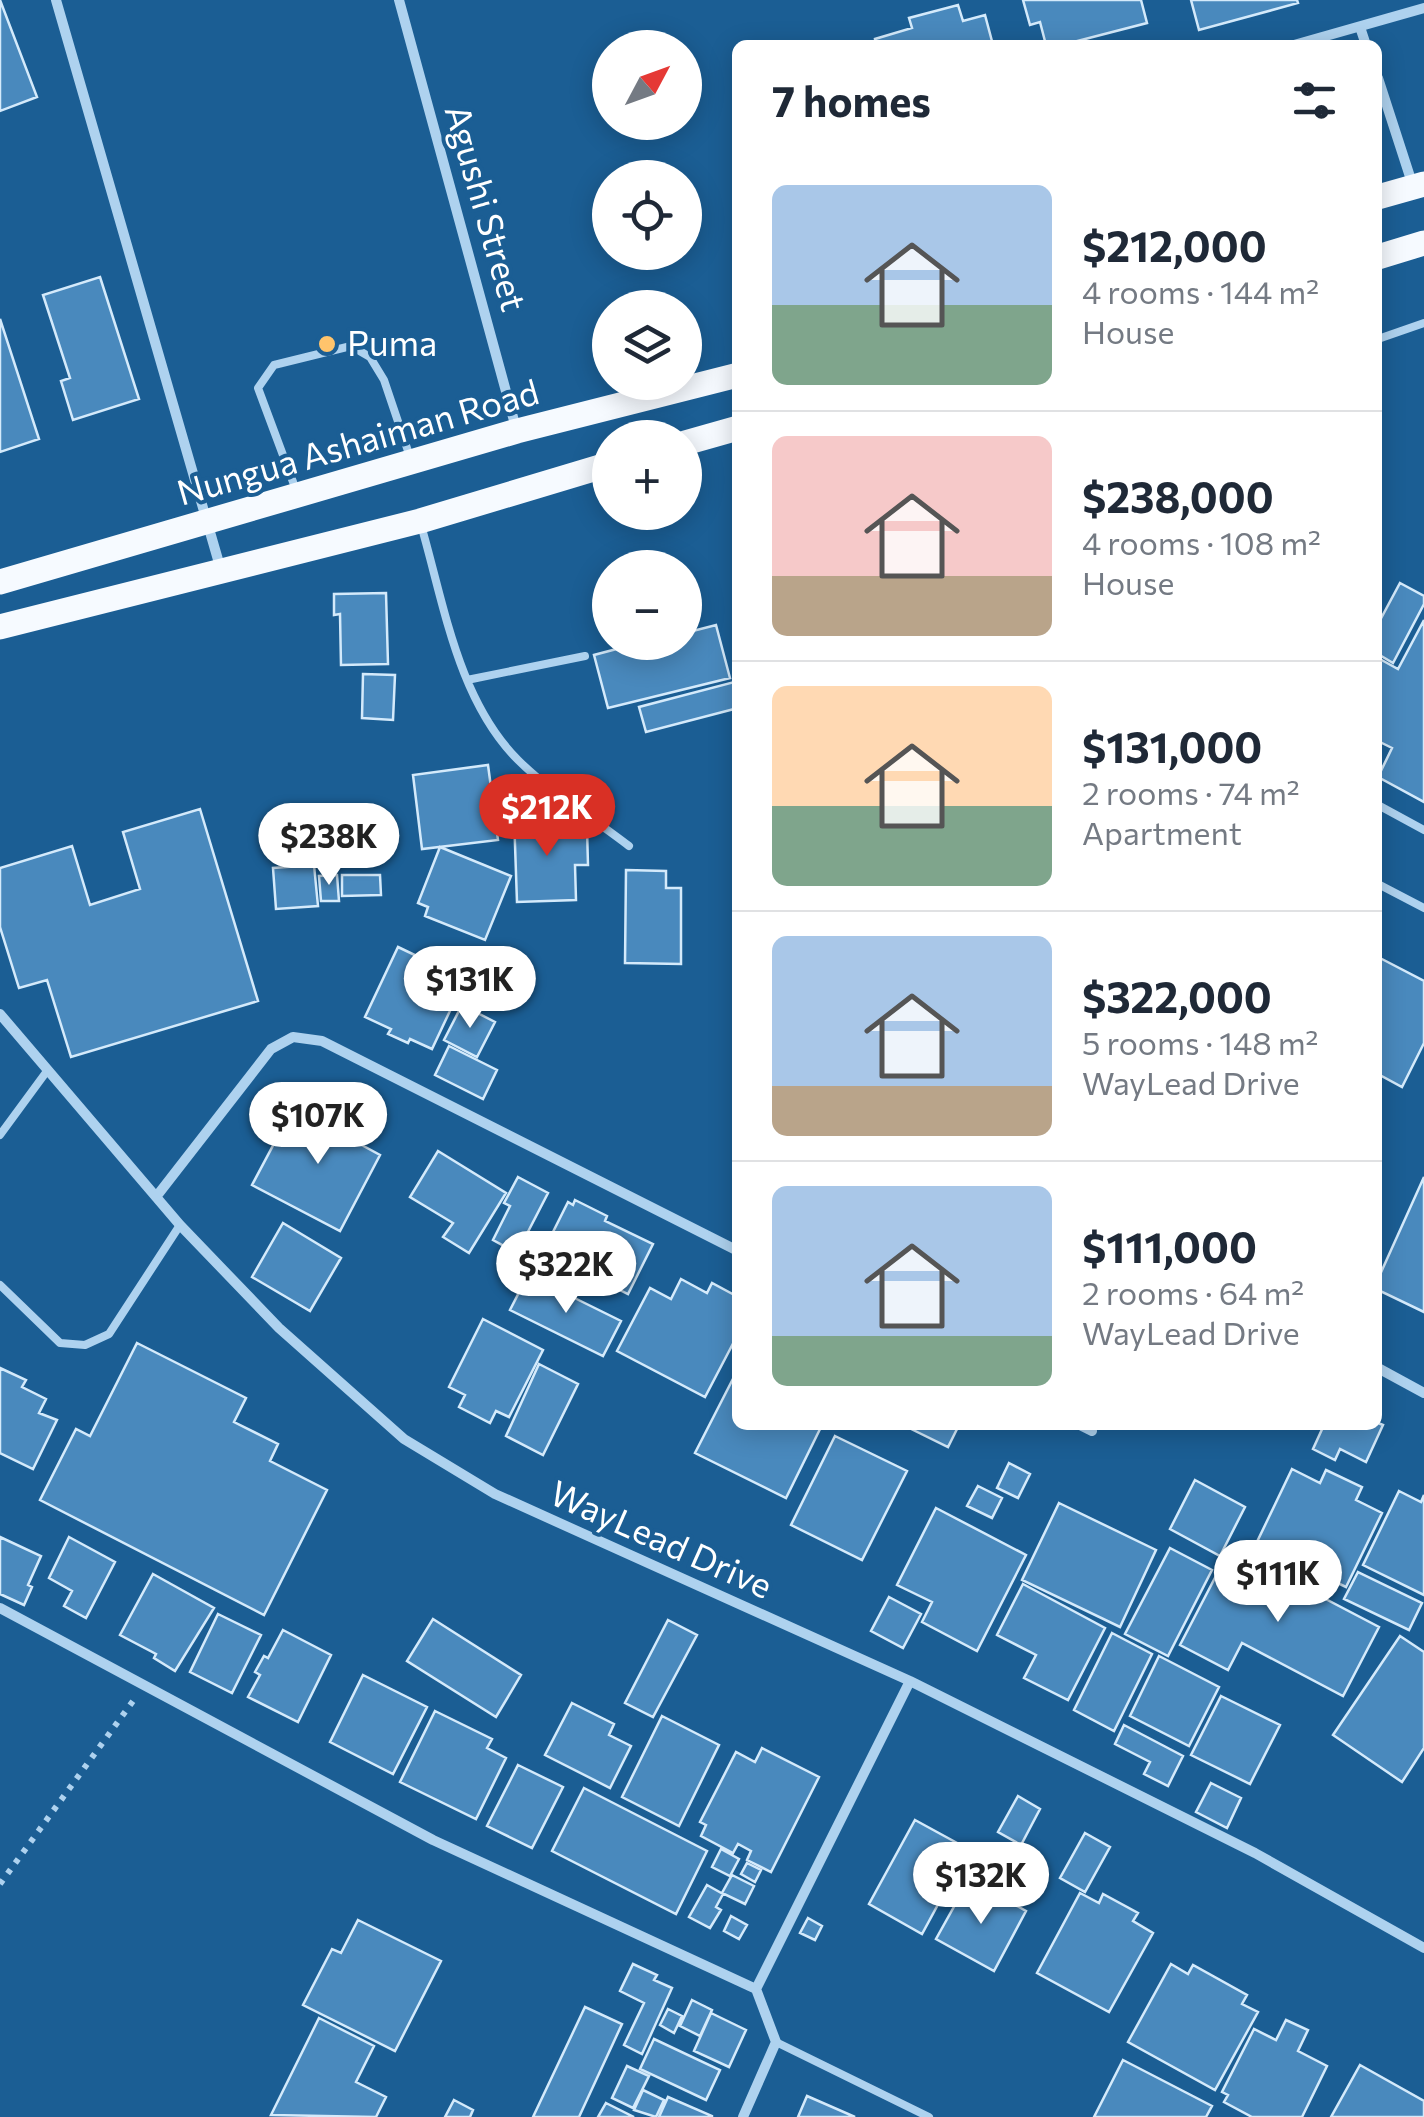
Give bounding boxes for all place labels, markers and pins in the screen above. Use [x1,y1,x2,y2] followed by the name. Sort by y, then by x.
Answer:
[347,320,437,363] place label: Puma
[316,333,338,355] marker: Puma
[477,774,617,859] pin: $212K
[259,803,399,888] pin: $238K
[400,946,540,1031] pin: $131K
[248,1082,388,1167] pin: $107K
[496,1231,636,1316] pin: $322K
[1208,1540,1348,1625] pin: $111K
[911,1842,1051,1927] pin: $132K

